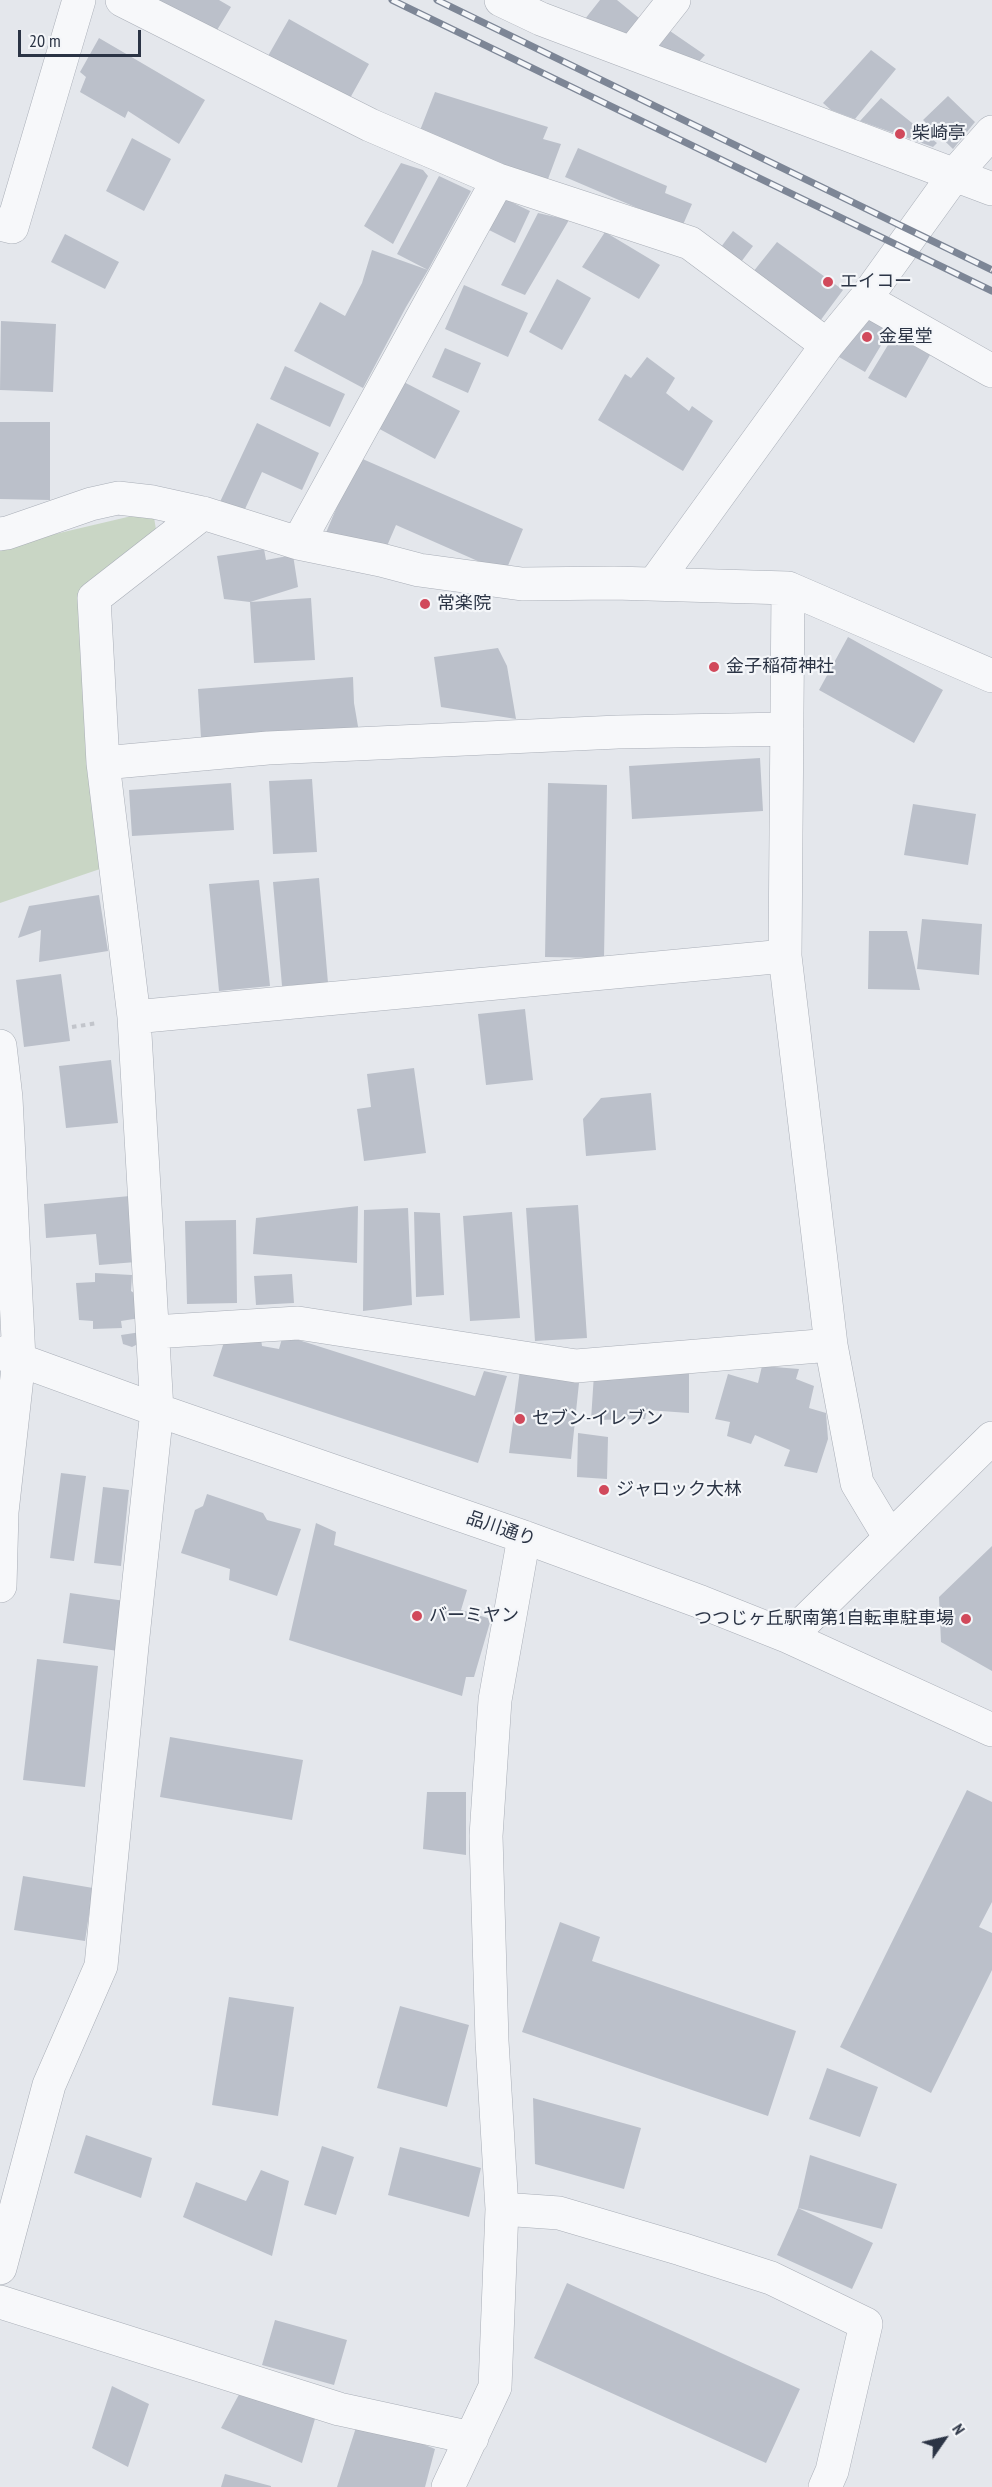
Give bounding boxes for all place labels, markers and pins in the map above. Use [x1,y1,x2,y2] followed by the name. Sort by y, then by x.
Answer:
[912,123,966,145] place label: 柴崎亭
[893,127,907,141] marker: 柴崎亭
[840,271,912,293] place label: エイコー
[821,275,835,289] marker: エイコー
[879,326,933,348] place label: 金星堂
[860,330,874,344] marker: 金星堂
[437,593,491,615] place label: 常楽院
[418,597,432,611] marker: 常楽院
[726,656,834,678] place label: 金子稲荷神社
[707,660,721,674] marker: 金子稲荷神社
[532,1408,663,1430] place label: セブン-イレブン
[513,1412,527,1426] marker: セブン-イレブン
[616,1479,742,1501] place label: ジャロック大林
[597,1483,611,1497] marker: ジャロック大林
[429,1605,519,1627] place label: バーミヤン
[694,1608,954,1630] place label: つつじヶ丘駅南第1自転車駐車場
[410,1609,424,1623] marker: バーミヤン
[959,1612,973,1626] marker: つつじヶ丘駅南第1自転車駐車場

